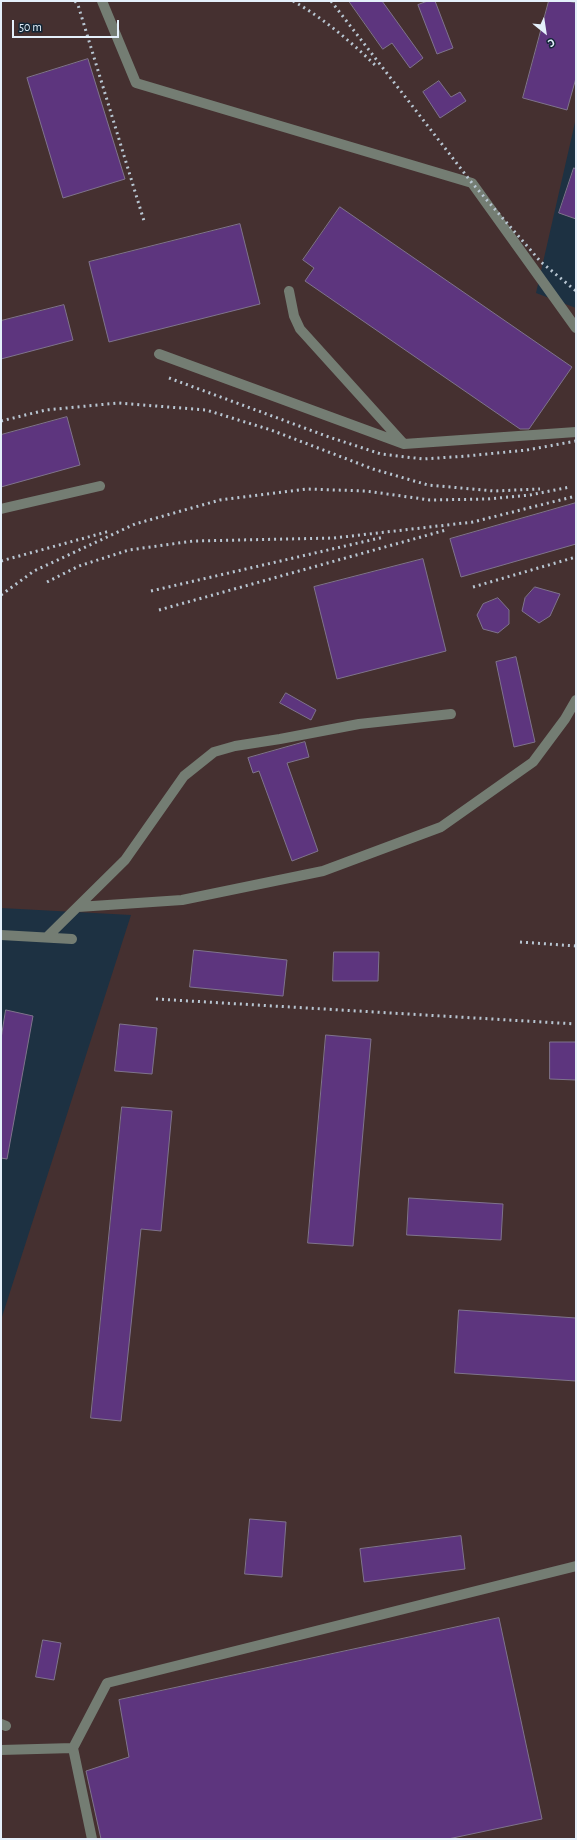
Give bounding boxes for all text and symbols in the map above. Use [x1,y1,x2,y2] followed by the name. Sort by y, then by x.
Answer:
[14,12,121,38] scale bar
[525,12,565,52] north arrow
[19,21,42,33] text: 50 m
[546,37,557,49] text: С

